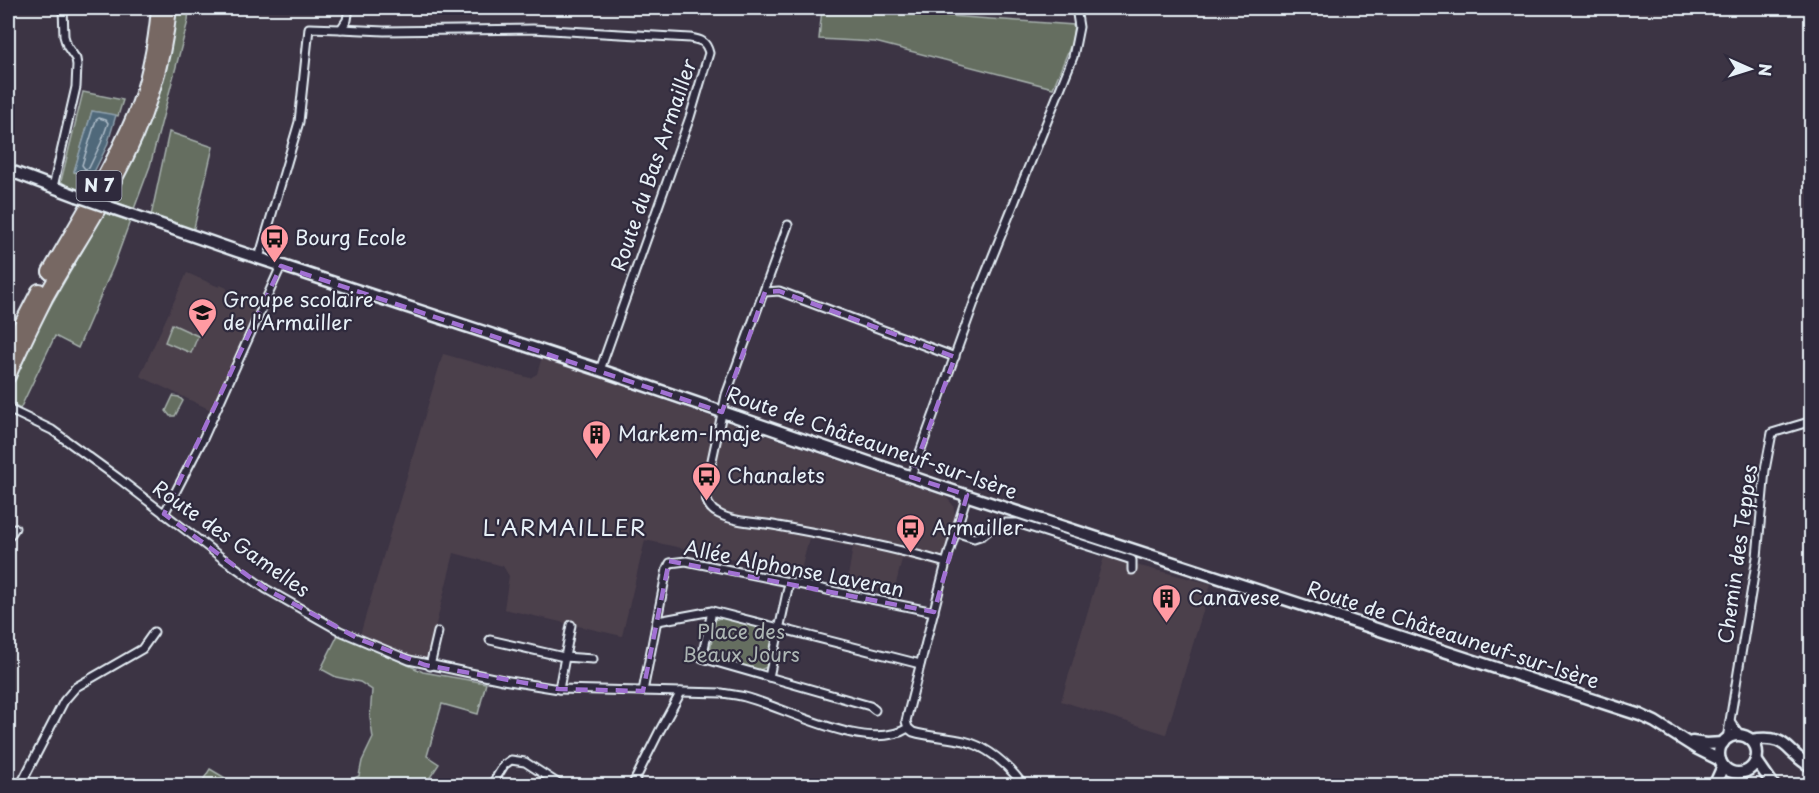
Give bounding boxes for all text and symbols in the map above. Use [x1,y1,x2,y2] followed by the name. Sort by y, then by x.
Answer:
[1720,39,1780,99] north arrow
[603,54,704,275] street label: Route du Bas Armailler
[1754,63,1778,77] text: N
[76,171,122,201] road number: N 7
[258,222,290,264] bus stop icon: Bourg Ecole
[295,222,407,252] place label: Bourg Ecole
[223,284,374,337] place label: Groupe scolaire de l'Armailler
[186,296,218,338] school or university icon: Groupe scolaire de l'Armailler
[723,378,1022,506] street label: Route de Châteauneuf-sur-Isère
[581,418,613,460] building icon: Markem-Imaje
[618,418,761,448] place label: Markem-Imaje
[690,460,722,502] bus stop icon: Chanalets
[727,460,825,490] place label: Chanalets
[1710,462,1764,646] street label: Chemin des Teppes
[147,472,317,604] street label: Route des Gamelles
[483,510,647,543] district label: L'ARMAILLER
[895,512,927,554] bus stop icon: Armailler
[932,512,1024,542] place label: Armailler
[682,532,907,604] street label: Allée Alphonse Laveran
[1303,572,1604,696] street label: Route de Châteauneuf-sur-Isère
[1151,582,1183,624] building icon: Canavese
[1188,582,1280,612] place label: Canavese
[682,616,800,669] park label: Place des Beaux Jours

